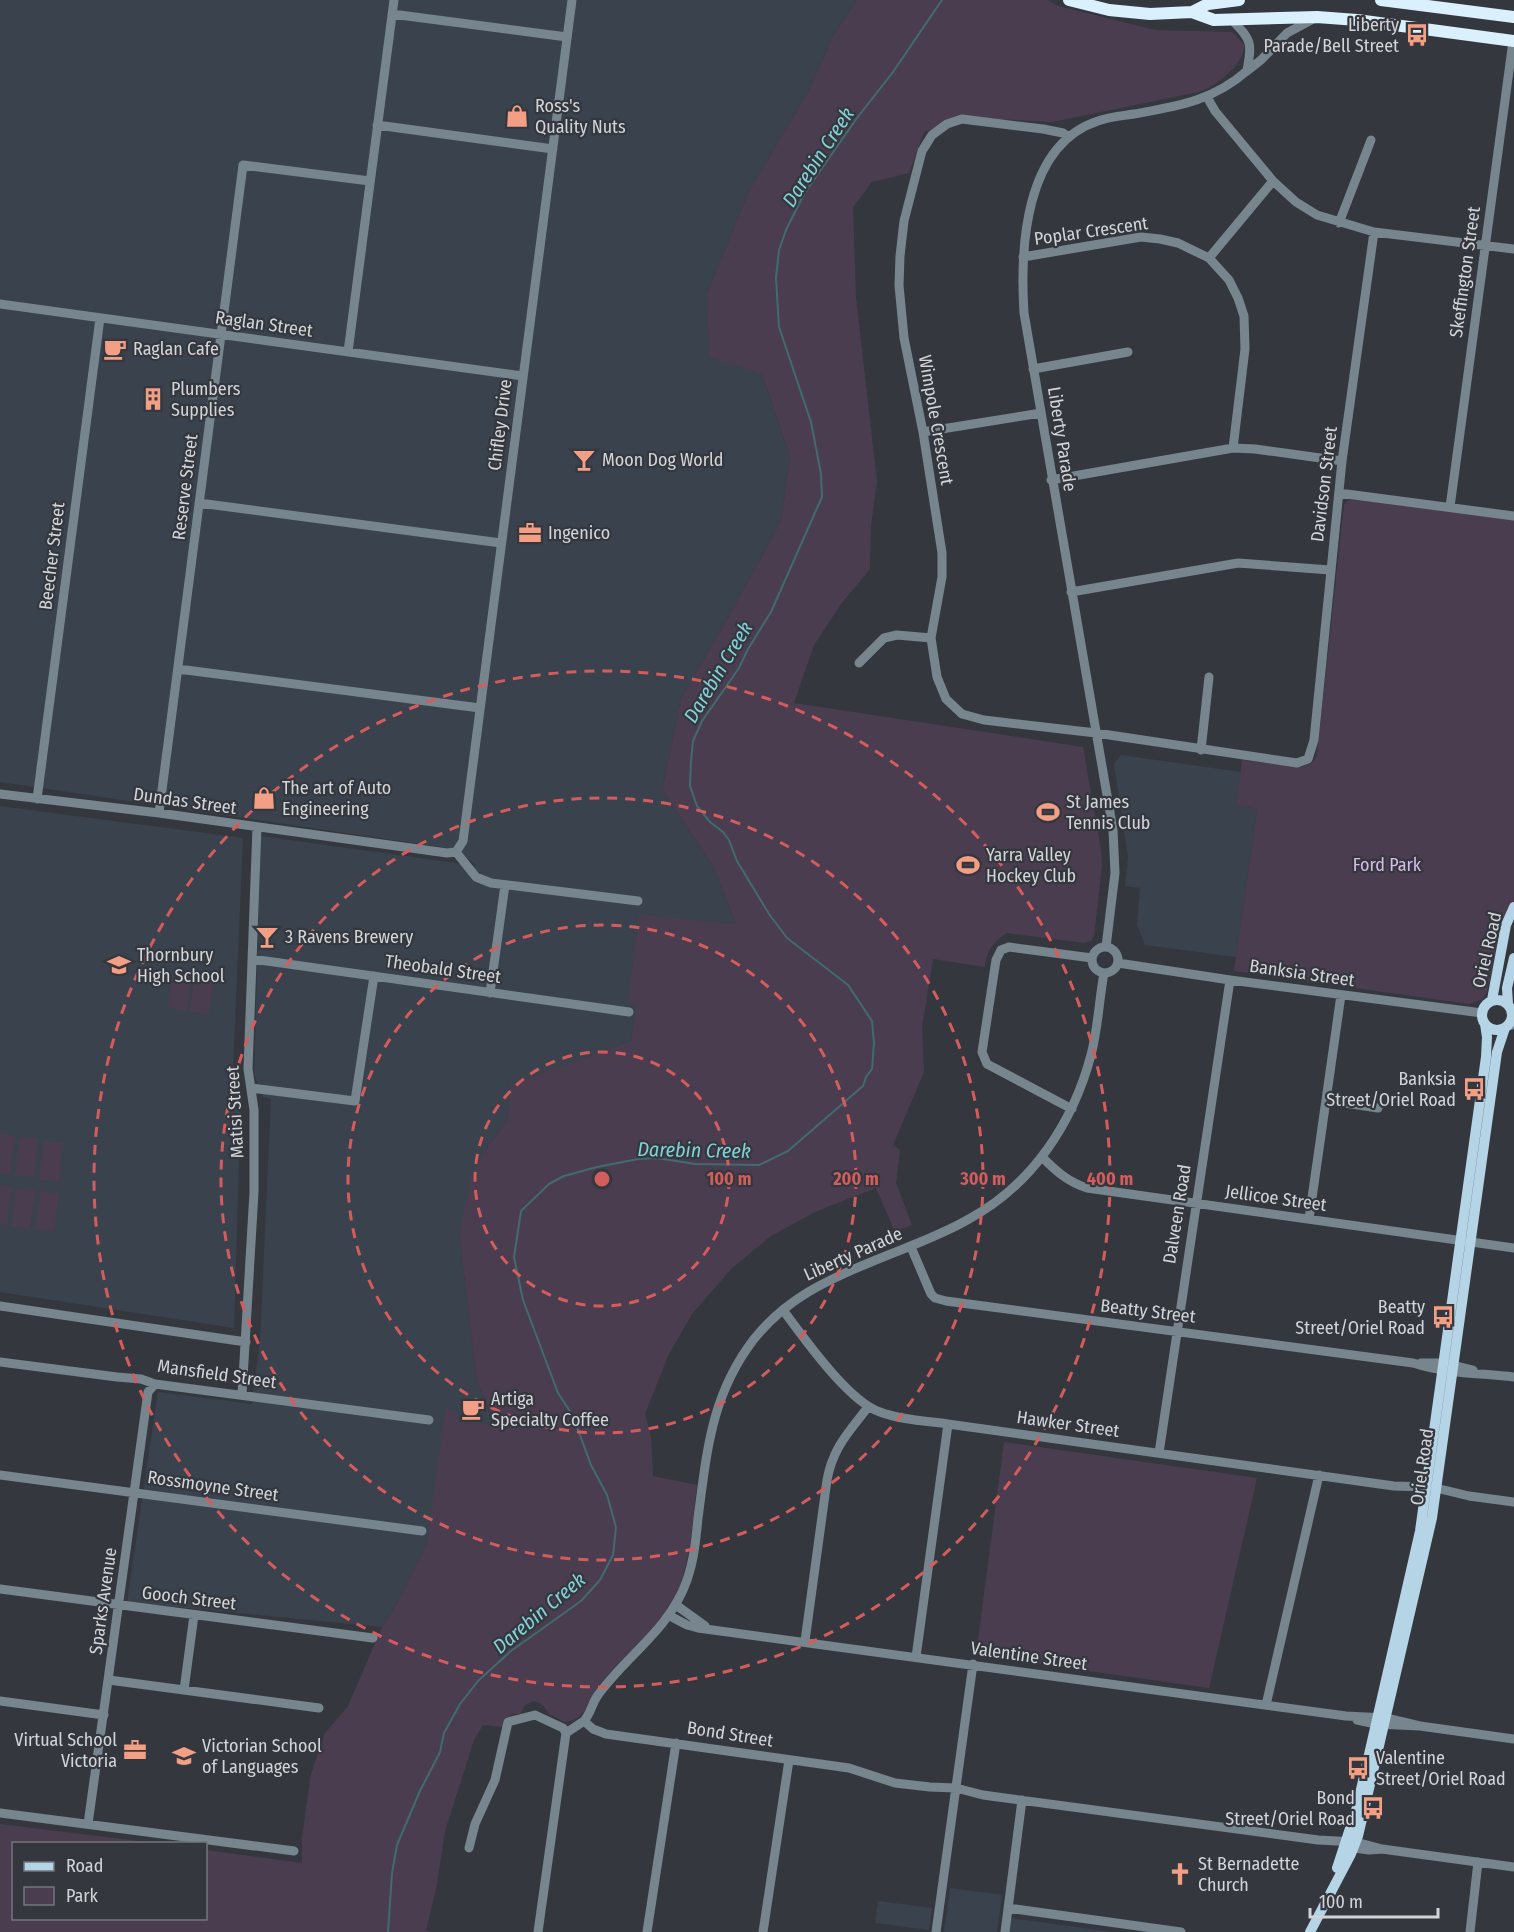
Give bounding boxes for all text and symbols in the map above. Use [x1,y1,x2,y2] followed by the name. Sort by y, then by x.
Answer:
[1263,14,1399,57] place label: Liberty Parade/Bell Street
[1404,22,1430,48] bus stop icon: Liberty Parade/Bell Street
[535,95,626,138] place label: Ross's Quality Nuts
[504,103,530,129] shop icon: Ross's Quality Nuts
[777,103,859,211] water label: Darebin Creek
[1445,205,1485,339] street label: Skeffington Street
[1033,212,1149,250] street label: Poplar Crescent
[214,306,314,342] street label: Raglan Street
[102,336,128,362] cafe icon: Raglan Cafe
[133,338,219,360] place label: Raglan Cafe
[914,353,958,487] street label: Wimpole Crescent
[171,378,241,421] place label: Plumbers Supplies
[483,378,517,472] street label: Chifley Drive
[1043,385,1081,493] street label: Liberty Parade
[140,386,166,412] building icon: Plumbers Supplies
[1306,425,1342,543] street label: Davidson Street
[168,433,202,541] street label: Reserve Street
[571,447,597,473] bar icon: Moon Dog World
[602,449,723,471] place label: Moon Dog World
[34,501,70,611] street label: Beecher Street
[517,520,543,546] office icon: Ingenico
[548,522,610,544] place label: Ingenico
[678,617,758,727] water label: Darebin Creek
[282,777,391,820] place label: The art of Auto Engineering
[132,783,238,819] street label: Dundas Street
[251,785,277,811] shop icon: The art of Auto Engineering
[1066,791,1150,834] place label: St James Tennis Club
[1035,799,1061,825] sports icon: St James Tennis Club
[986,844,1076,887] place label: Yarra Valley Hockey Club
[955,852,981,878] sports icon: Yarra Valley Hockey Club
[1353,854,1422,876] park label: Ford Park
[1468,910,1506,990] street label: Oriel Road
[254,924,280,950] bar icon: 3 Ravens Brewery
[285,926,413,948] place label: 3 Ravens Brewery
[137,944,225,987] place label: Thornbury High School
[384,950,503,988] street label: Theobald Street
[106,952,132,978] school or university icon: Thornbury High School
[1248,955,1356,991] street label: Banksia Street
[222,1065,248,1159] street label: Matisi Street
[1326,1068,1456,1111] place label: Banksia Street/Oriel Road
[1461,1076,1487,1102] bus stop icon: Banksia Street/Oriel Road
[637,1137,751,1163] water label: Darebin Creek
[1158,1163,1196,1265] street label: Dalveen Road
[707,1168,751,1190] text: 100 m
[832,1168,879,1190] text: 200 m
[959,1168,1006,1190] text: 300 m
[1087,1168,1133,1190] text: 400 m
[592,1169,612,1189] centre of rings
[1224,1180,1328,1216] street label: Jellicoe Street
[800,1222,906,1286] street label: Liberty Parade
[1099,1294,1197,1328] street label: Beatty Street
[1295,1296,1425,1339] place label: Beatty Street/Oriel Road
[1430,1304,1456,1330] bus stop icon: Beatty Street/Oriel Road
[156,1355,278,1393] street label: Mansfield Street
[491,1388,609,1431] place label: Artiga Specialty Coffee
[460,1396,486,1422] cafe icon: Artiga Specialty Coffee
[1015,1406,1121,1442] street label: Hawker Street
[1406,1427,1438,1507] street label: Oriel Road
[146,1466,280,1506] street label: Rossmoyne Street
[85,1546,121,1656] street label: Sparks Avenue
[488,1567,590,1659] water label: Darebin Creek
[141,1581,238,1615] street label: Gooch Street
[969,1637,1089,1675] street label: Valentine Street
[685,1716,775,1752] street label: Bond Street
[14,1729,117,1772] place label: Virtual School Victoria
[202,1735,322,1778] place label: Victorian School of Languages
[122,1737,148,1763] office icon: Virtual School Victoria
[171,1743,197,1769] school or university icon: Victorian School of Languages
[1376,1747,1506,1790] place label: Valentine Street/Oriel Road
[1345,1755,1371,1781] bus stop icon: Valentine Street/Oriel Road
[1225,1787,1355,1830] place label: Bond Street/Oriel Road
[1360,1795,1386,1821] bus stop icon: Bond Street/Oriel Road
[12,1842,207,1920] legend
[1198,1853,1299,1896] place label: St Bernadette Church
[66,1855,103,1877] text: Road
[1167,1861,1193,1887] church icon: St Bernadette Church
[1310,1881,1438,1919] scale bar
[66,1885,99,1907] text: Park
[1319,1891,1363,1913] text: 100 m

